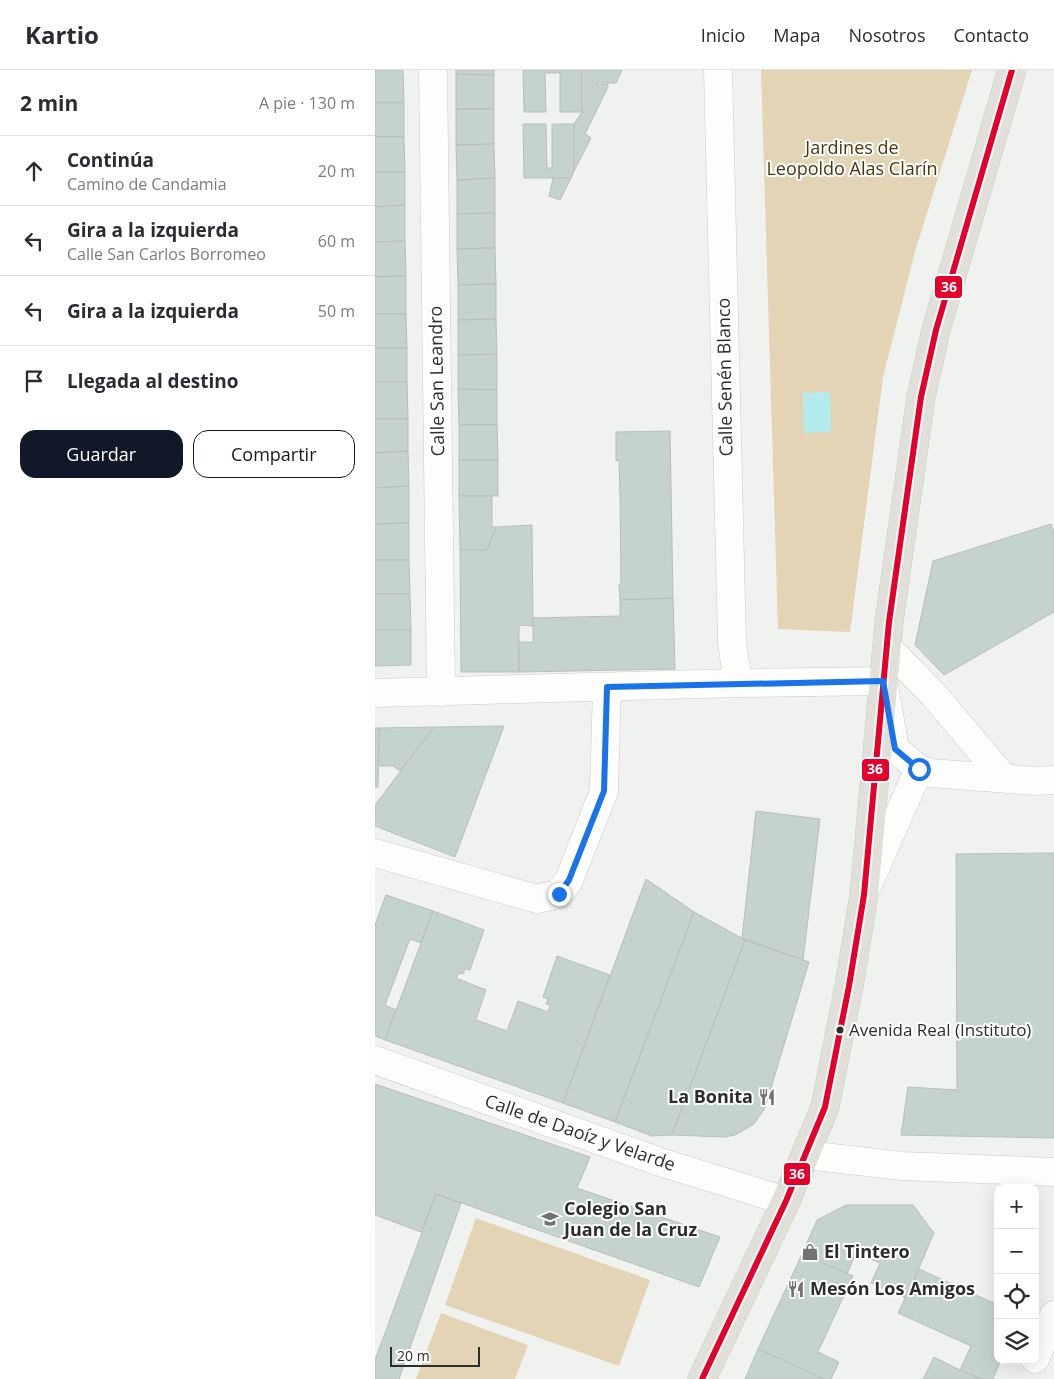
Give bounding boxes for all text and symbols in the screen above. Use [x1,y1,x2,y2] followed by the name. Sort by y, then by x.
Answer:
[25,18,99,51] text: Kartio
[701,23,745,47] text: Inicio
[773,23,821,47] text: Mapa
[849,23,926,47] text: Nosotros
[954,23,1029,47] text: Contacto
[20,89,78,117] text: 2 min
[259,92,355,114] text: A pie · 130 m
[766,135,938,180] park label: Jardines de Leopoldo Alas Clarín
[67,147,154,173] text: Continúa
[20,157,48,185] icon: ahead
[318,160,355,182] text: 20 m
[67,173,227,195] text: Camino de Candamia
[67,217,239,243] text: Gira a la izquierda
[20,227,48,255] icon: left
[318,230,355,252] text: 60 m
[67,243,266,265] text: Calle San Carlos Borromeo
[934,275,963,299] line badge: 36
[941,277,957,296] text: 36
[20,297,48,325] icon: left
[711,297,737,457] street label: Calle Senén Blanco
[67,298,239,324] text: Gira a la izquierda
[318,300,355,322] text: 50 m
[423,306,449,456] street label: Calle San Leandro
[20,367,48,395] icon: arrive
[67,368,239,394] text: Llegada al destino
[20,430,183,478] button: Guardar
[193,430,355,478] button: Compartir
[861,758,890,782] line badge: 36
[908,758,931,781] route start
[867,759,883,778] text: 36
[548,883,571,906] route end
[849,1018,1031,1041] place label: Avenida Real (Instituto)
[835,1025,845,1035] marker: Avenida Real (Instituto)
[668,1084,753,1108] place label: La Bonita
[757,1087,777,1107] restaurant icon: La Bonita
[482,1088,679,1176] street label: Calle de Daoíz y Velarde
[783,1162,811,1186] line badge: 36
[789,1164,805,1183] text: 36
[994,1184,1039,1364] map controls
[994,1184,1039,1229] button: +
[562,1196,697,1241] place label: Colegio San Juan de la Cruz
[540,1209,560,1229] school or university icon: Colegio San Juan de la Cruz
[994,1229,1039,1274] button: −
[824,1239,910,1263] place label: El Tintero
[800,1242,820,1262] shop icon: El Tintero
[994,1274,1039,1319] button: locate
[810,1276,975,1300] place label: Mesón Los Amigos
[786,1279,806,1299] restaurant icon: Mesón Los Amigos
[994,1319,1039,1364] button: layers
[390,1344,480,1367] scale bar
[397,1346,430,1365] text: 20 m

